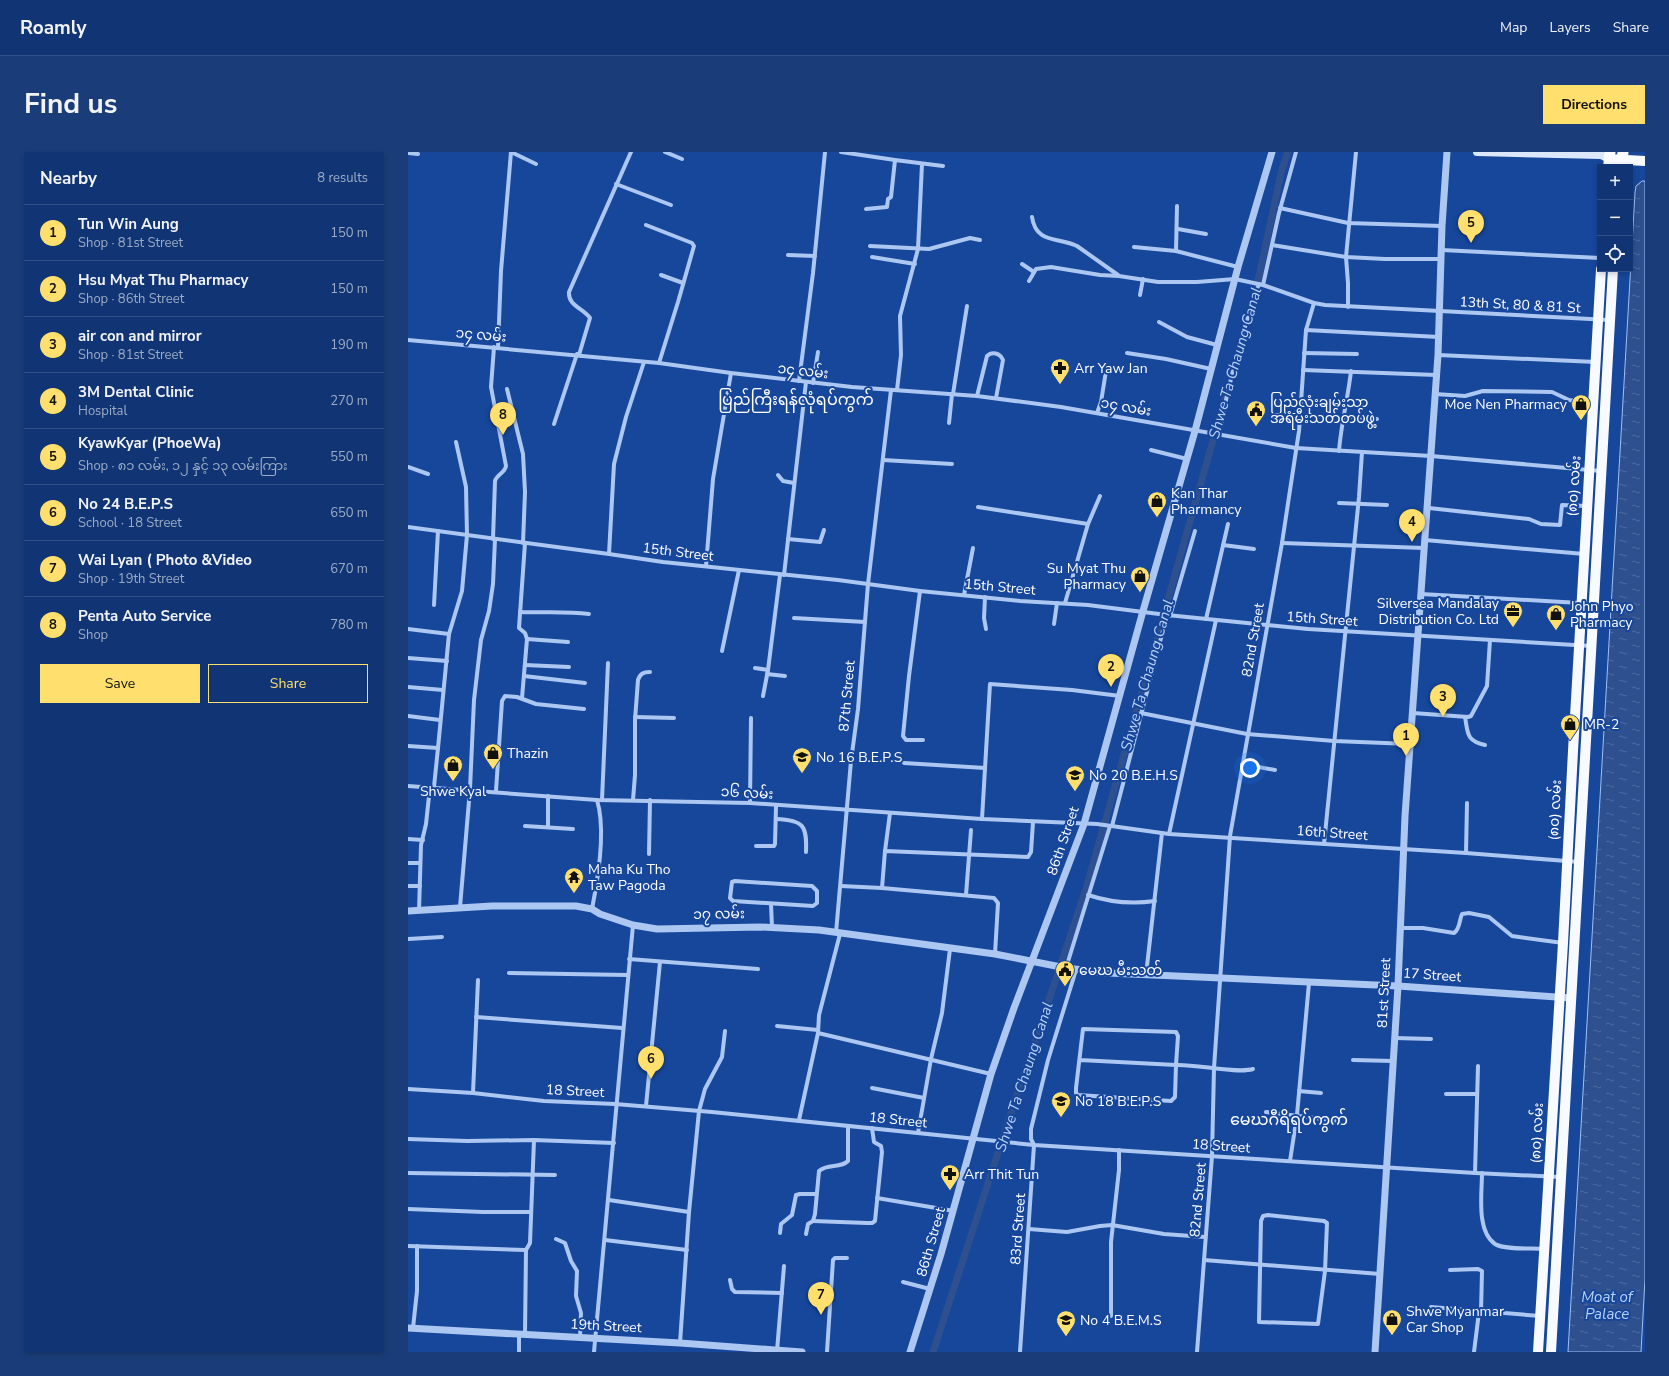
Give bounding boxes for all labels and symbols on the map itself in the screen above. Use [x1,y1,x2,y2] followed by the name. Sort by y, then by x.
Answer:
[1458,210,1484,243] pin: 5
[1204,285,1266,441] water label: Shwe Ta Chaung Canal
[1459,292,1581,318] street label: 13th St, 80 & 81 St
[455,322,507,349] street label: ၁၄ လမ်း
[1049,357,1071,385] pharmacy icon: Arr Yaw Jan
[776,358,829,385] street label: ၁၄ လမ်း
[1074,359,1148,378] place label: Arr Yaw Jan
[718,388,874,414] district label: ပြည်ကြီးရန်လုံရပ်ကွက်
[1099,392,1153,423] street label: ၁၄ လမ်း
[1270,392,1377,430] place label: ပြည်လုံးချမ်းသာ အရံမီးသတ်တပ်ဖွဲ့
[1570,393,1592,421] shop icon: Moe Nen Pharmacy
[1444,395,1568,414] place label: Moe Nen Pharmacy
[1245,399,1267,427] public building icon: ပြည်လုံးချမ်းသာ အရံမီးသတ်တပ်ဖွဲ့
[490,402,516,435] pin: 8
[1561,455,1586,517] street label: (၈၀) လမ်း
[1171,484,1242,519] place label: Kan Thar Pharmancy
[1146,490,1168,518] shop icon: Kan Thar Pharmancy
[1399,509,1425,542] pin: 4
[641,538,715,566] street label: 15th Street
[1047,559,1127,594] place label: Su Myat Thu Pharmacy
[1129,565,1151,593] shop icon: Su Myat Thu Pharmacy
[964,574,1037,600] street label: 15th Street
[1377,594,1500,629] place label: Silversea Mandalay Distribution Co. Ltd
[1116,597,1178,753] water label: Shwe Ta Chaung Canal
[1569,597,1634,632] place label: John Phyo Pharmacy
[1502,600,1524,628] office icon: Silversea Mandalay Distribution Co. Ltd
[1237,601,1269,678] street label: 82nd Street
[1545,603,1567,631] shop icon: John Phyo Pharmacy
[1286,607,1358,631] street label: 15th Street
[1098,654,1124,687] pin: 2
[834,659,860,732] street label: 87th Street
[1430,684,1456,717] pin: 3
[1559,713,1581,741] shop icon: MR-2
[1584,715,1619,734] place label: MR-2
[1393,723,1419,756] pin: 1
[482,742,504,770] shop icon: Thazin
[507,744,548,763] place label: Thazin
[791,746,813,774] school or university icon: No 16 B.E.P.S
[816,748,903,767] place label: No 16 B.E.P.S
[442,754,464,782] shop icon: Shwe Kyal
[1240,758,1260,778] your location
[1064,764,1086,792] school or university icon: No 20 B.E.H.S
[1089,766,1178,785] place label: No 20 B.E.H.S
[1543,779,1566,841] street label: (၈၀) လမ်း
[720,781,774,804] street label: ၁၆ လမ်း
[420,782,487,801] place label: Shwe Kyal
[1042,804,1084,878] street label: 86th Street
[1296,821,1368,845] street label: 16th Street
[588,860,671,895] place label: Maha Ku Tho Taw Pagoda
[563,866,585,894] temple icon: Maha Ku Tho Taw Pagoda
[693,903,745,926] street label: ၁၇ လမ်း
[1373,957,1395,1029] street label: 81st Street
[1054,959,1076,987] public building icon: မေဃ မီးသတ်
[1079,960,1162,980] place label: မေဃ မီးသတ်
[1402,963,1462,987] street label: 17 Street
[990,999,1058,1155] water label: Shwe Ta Chaung Canal
[638,1046,664,1079] pin: 6
[545,1080,605,1102] street label: 18 Street
[1050,1090,1072,1118] school or university icon: No 18 B.E.P.S
[1075,1092,1162,1111] place label: No 18 B.E.P.S
[1525,1102,1548,1164] street label: (၈၀) လမ်း
[868,1107,928,1133] street label: 18 Street
[1230,1108,1348,1133] district label: မေဃဂီရိရပ်ကွက်
[1191,1134,1251,1158] street label: 18 Street
[1185,1162,1211,1238] street label: 82nd Street
[939,1163,961,1191] pharmacy icon: Arr Thit Tun
[964,1165,1039,1184] place label: Arr Thit Tun
[1006,1192,1030,1265] street label: 83rd Street
[912,1205,950,1279] street label: 86th Street
[808,1282,834,1315] pin: 7
[1581,1287,1635,1324] water label: Moat of Palace
[1406,1302,1504,1337] place label: Shwe Myanmar Car Shop
[1381,1308,1403,1336] shop icon: Shwe Myanmar Car Shop
[1055,1309,1077,1337] school or university icon: No 4 B.E.M.S
[1080,1311,1162,1330] place label: No 4 B.E.M.S
[570,1315,642,1337] street label: 19th Street

